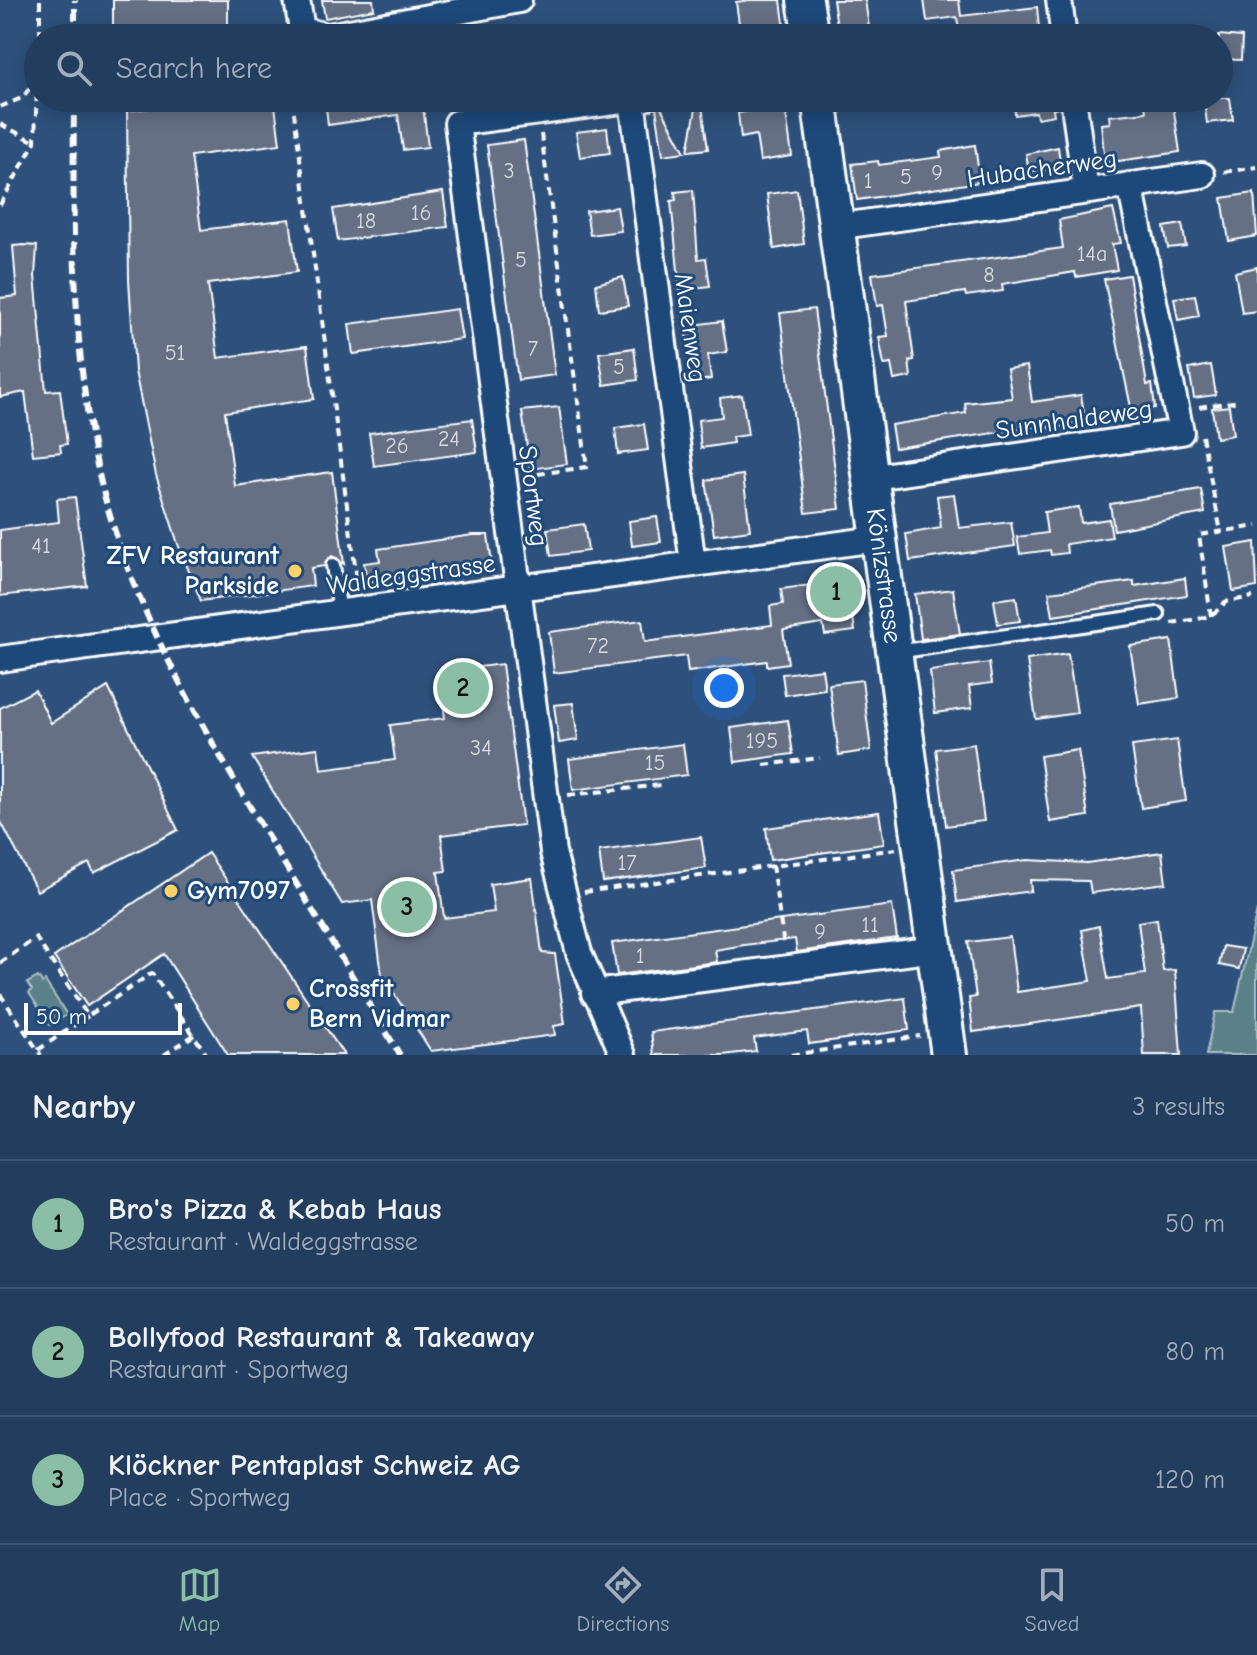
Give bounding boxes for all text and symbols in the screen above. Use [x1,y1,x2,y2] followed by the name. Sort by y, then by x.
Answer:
[24,24,1233,112] search box
[52,46,96,90] icon: search
[116,51,272,86] text: Search here
[965,144,1119,194] street label: Hubacherweg
[503,158,515,184] house number: 3
[931,160,943,186] house number: 9
[900,164,912,190] house number: 5
[864,168,872,194] house number: 1
[411,200,431,226] house number: 16
[356,208,376,234] house number: 18
[1077,241,1107,267] house number: 14a
[515,247,527,273] house number: 5
[983,262,995,288] house number: 8
[667,271,713,385] street label: Maienweg
[528,336,539,362] house number: 7
[165,340,185,366] house number: 51
[613,354,625,380] house number: 5
[994,394,1154,446] street label: Sunnhaldeweg
[438,426,460,452] house number: 24
[385,433,409,459] house number: 26
[512,444,554,548] street label: Sportweg
[860,506,908,645] street label: Könizstrasse
[31,533,51,559] house number: 41
[107,541,279,601] place label: ZFV Restaurant Parkside
[325,548,497,602] street label: Waldeggstrasse
[286,562,304,580] marker: ZFV Restaurant Parkside
[810,562,862,622] pin: 1
[587,633,609,659] house number: 72
[437,658,489,718] pin: 2
[704,668,744,708] your location
[746,728,778,754] house number: 195
[470,735,492,761] house number: 34
[645,750,665,776] house number: 15
[617,850,637,876] house number: 17
[187,876,290,906] place label: Gym7097
[381,877,433,937] pin: 3
[162,882,180,900] marker: Gym7097
[861,912,879,938] house number: 11
[814,919,826,945] house number: 9
[636,943,644,969] house number: 1
[309,974,450,1034] place label: Crossfit Bern Vidmar
[284,995,302,1013] marker: Crossfit Bern Vidmar
[24,999,182,1035] scale bar
[36,1004,87,1030] text: 50 m
[32,1087,135,1127] text: Nearby
[1132,1092,1225,1122] text: 3 results
[108,1192,442,1227] text: Bro's Pizza & Kebab Haus
[53,1209,63,1239] text: 1
[1165,1209,1225,1239] text: 50 m
[108,1227,418,1257] text: Restaurant · Waldeggstrasse
[108,1320,534,1355] text: Bollyfood Restaurant & Takeaway
[52,1337,64,1367] text: 2
[1166,1337,1225,1367] text: 80 m
[108,1355,349,1385] text: Restaurant · Sportweg
[108,1448,521,1483] text: Klöckner Pentaplast Schweiz AG
[52,1465,64,1495] text: 3
[1155,1465,1225,1495] text: 120 m
[108,1483,291,1513] text: Place · Sportweg
[178,1563,222,1637] tab: Map
[577,1563,670,1637] tab: Directions
[1025,1563,1079,1637] tab: Saved

